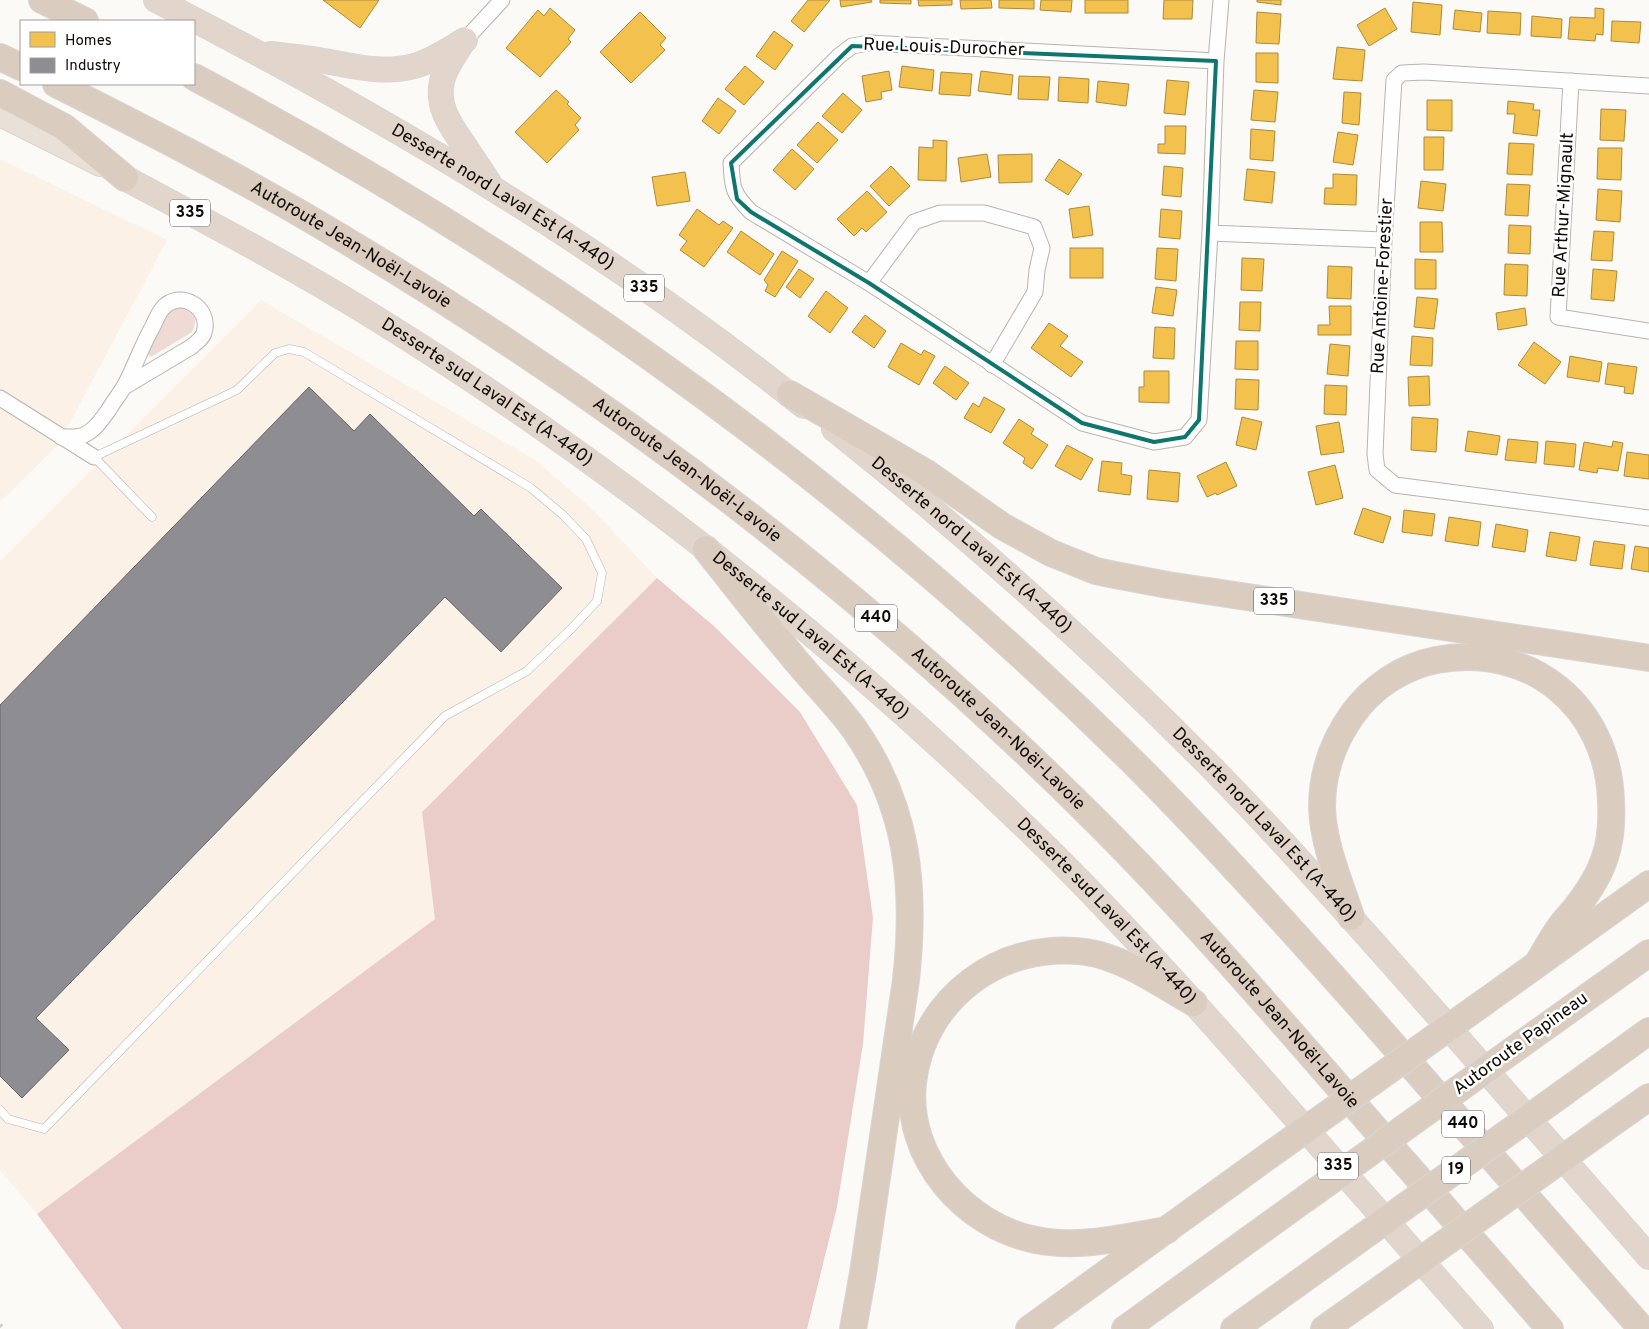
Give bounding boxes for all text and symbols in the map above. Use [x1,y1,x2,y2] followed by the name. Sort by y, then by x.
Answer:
[20,20,195,85] legend
[65,32,112,51] text: Homes
[863,34,1025,62] street label: Rue Louis-Durocher
[65,57,121,76] text: Industry
[387,119,619,275] street label: Desserte nord Laval Est (A-440)
[1548,132,1580,298] street label: Rue Arthur-Mignault
[246,176,455,314] street label: Autoroute Jean-Noël-Lavoie
[1367,197,1399,375] street label: Rue Antoine-Forestier
[170,200,210,227] road number: 335
[624,274,664,302] road number: 335
[377,313,597,472] street label: Desserte sud Laval Est (A-440)
[588,392,786,548] street label: Autoroute Jean-Noël-Lavoie
[866,452,1076,638] street label: Desserte nord Laval Est (A-440)
[707,546,914,725] street label: Desserte sud Laval Est (A-440)
[1254,588,1294,614] road number: 335
[855,604,897,632] road number: 440
[906,642,1090,815] street label: Autoroute Jean-Noël-Lavoie
[1167,723,1361,927] street label: Desserte nord Laval Est (A-440)
[1011,813,1201,1009] street label: Desserte sud Laval Est (A-440)
[1195,926,1364,1114] street label: Autoroute Jean-Noël-Lavoie
[1449,987,1593,1101] street label: Autoroute Papineau
[1442,1110,1484,1138] road number: 440
[1318,1152,1358,1180] road number: 335
[1442,1156,1470,1184] road number: 19

